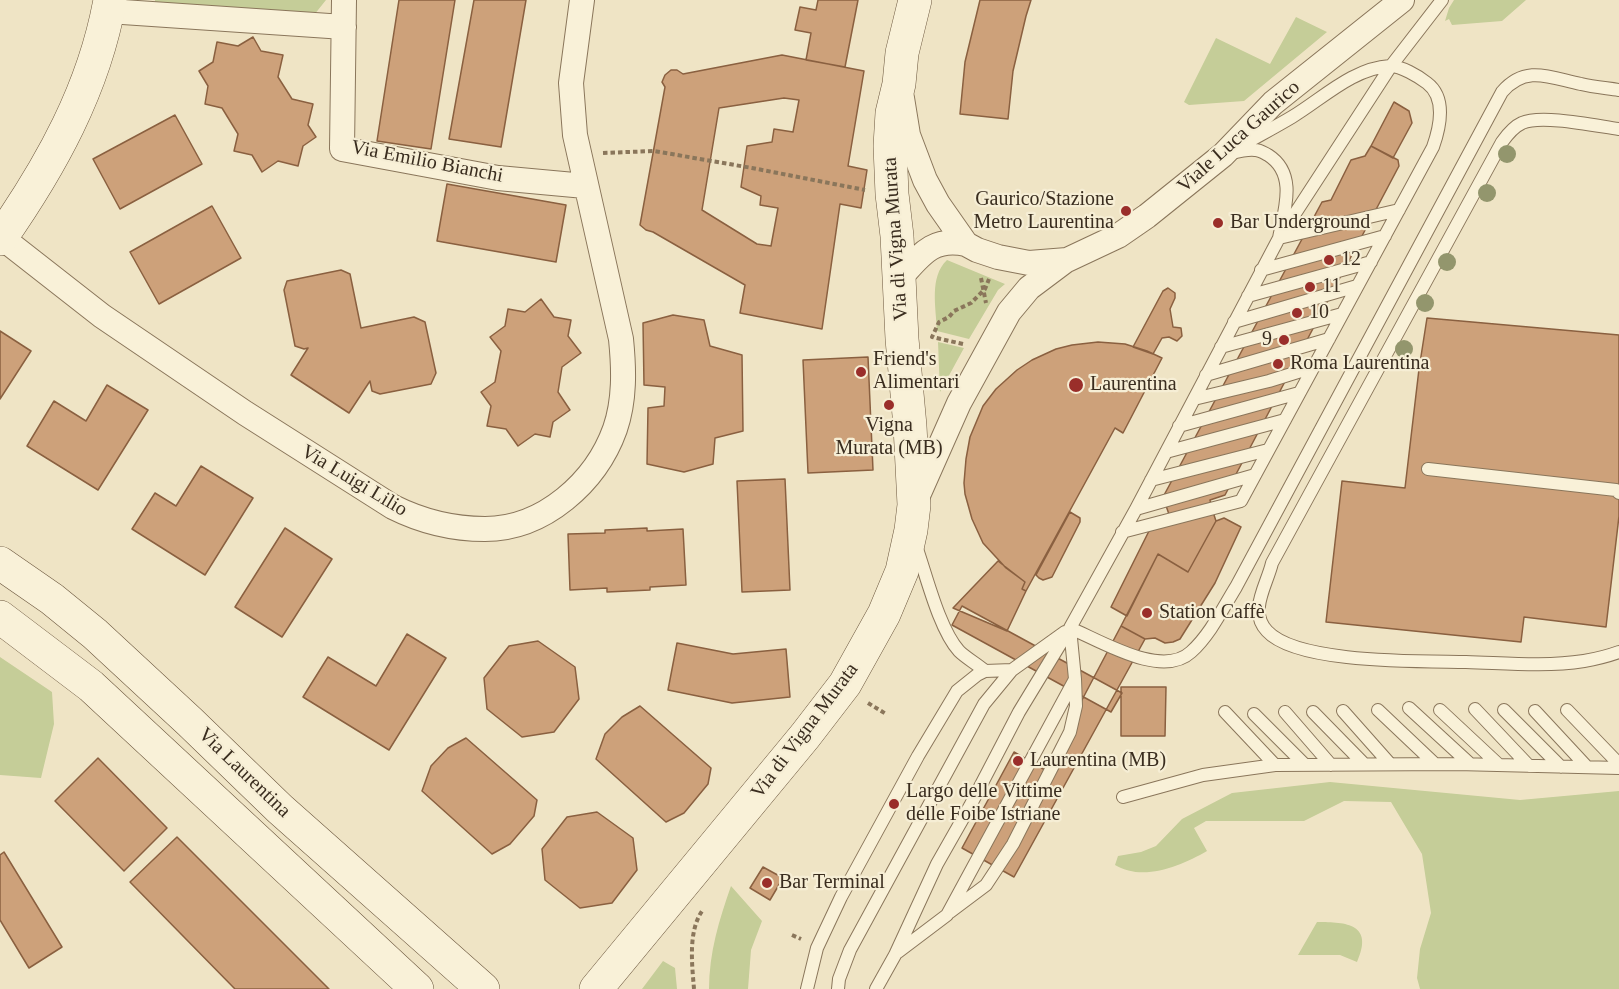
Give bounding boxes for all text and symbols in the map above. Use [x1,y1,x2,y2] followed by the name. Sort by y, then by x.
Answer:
[1173,76,1305,198] street label: Viale Luca Gaurico
[349,135,505,189] street label: Via Emilio Bianchi
[878,157,914,321] street label: Via di Vigna Murata
[974,188,1114,235] place label: Gaurico/Stazione Metro Laurentina
[1119,204,1133,218] marker: Gaurico/Stazione Metro Laurentina
[1230,211,1370,235] place label: Bar Underground
[1211,216,1225,230] marker: Bar Underground
[1341,248,1361,272] place label: 12
[1322,253,1336,267] marker: 12
[1322,275,1341,299] place label: 11
[1303,280,1317,294] marker: 11
[1309,301,1329,325] place label: 10
[1290,306,1304,320] marker: 10
[1262,328,1272,352] place label: 9
[1277,333,1291,347] marker: 9
[873,348,960,395] place label: Friend's Alimentari
[1290,352,1429,376] place label: Roma Laurentina
[1271,357,1285,371] marker: Roma Laurentina
[854,365,868,379] marker: Friend's Alimentari
[1090,373,1177,397] place label: Laurentina
[1067,376,1085,394] marker: Laurentina
[882,398,896,412] marker: Vigna Murata (MB)
[835,414,943,461] place label: Vigna Murata (MB)
[296,440,412,522] street label: Via Luigi Lilio
[1159,601,1265,625] place label: Station Caffè
[1140,606,1154,620] marker: Station Caffè
[746,658,864,804] street label: Via di Vigna Murata
[193,723,295,823] street label: Via Laurentina
[1030,749,1166,773] place label: Laurentina (MB)
[1011,754,1025,768] marker: Laurentina (MB)
[906,780,1062,827] place label: Largo delle Vittime delle Foibe Istriane
[887,797,901,811] marker: Largo delle Vittime delle Foibe Istriane
[779,871,885,895] place label: Bar Terminal
[760,876,774,890] marker: Bar Terminal

